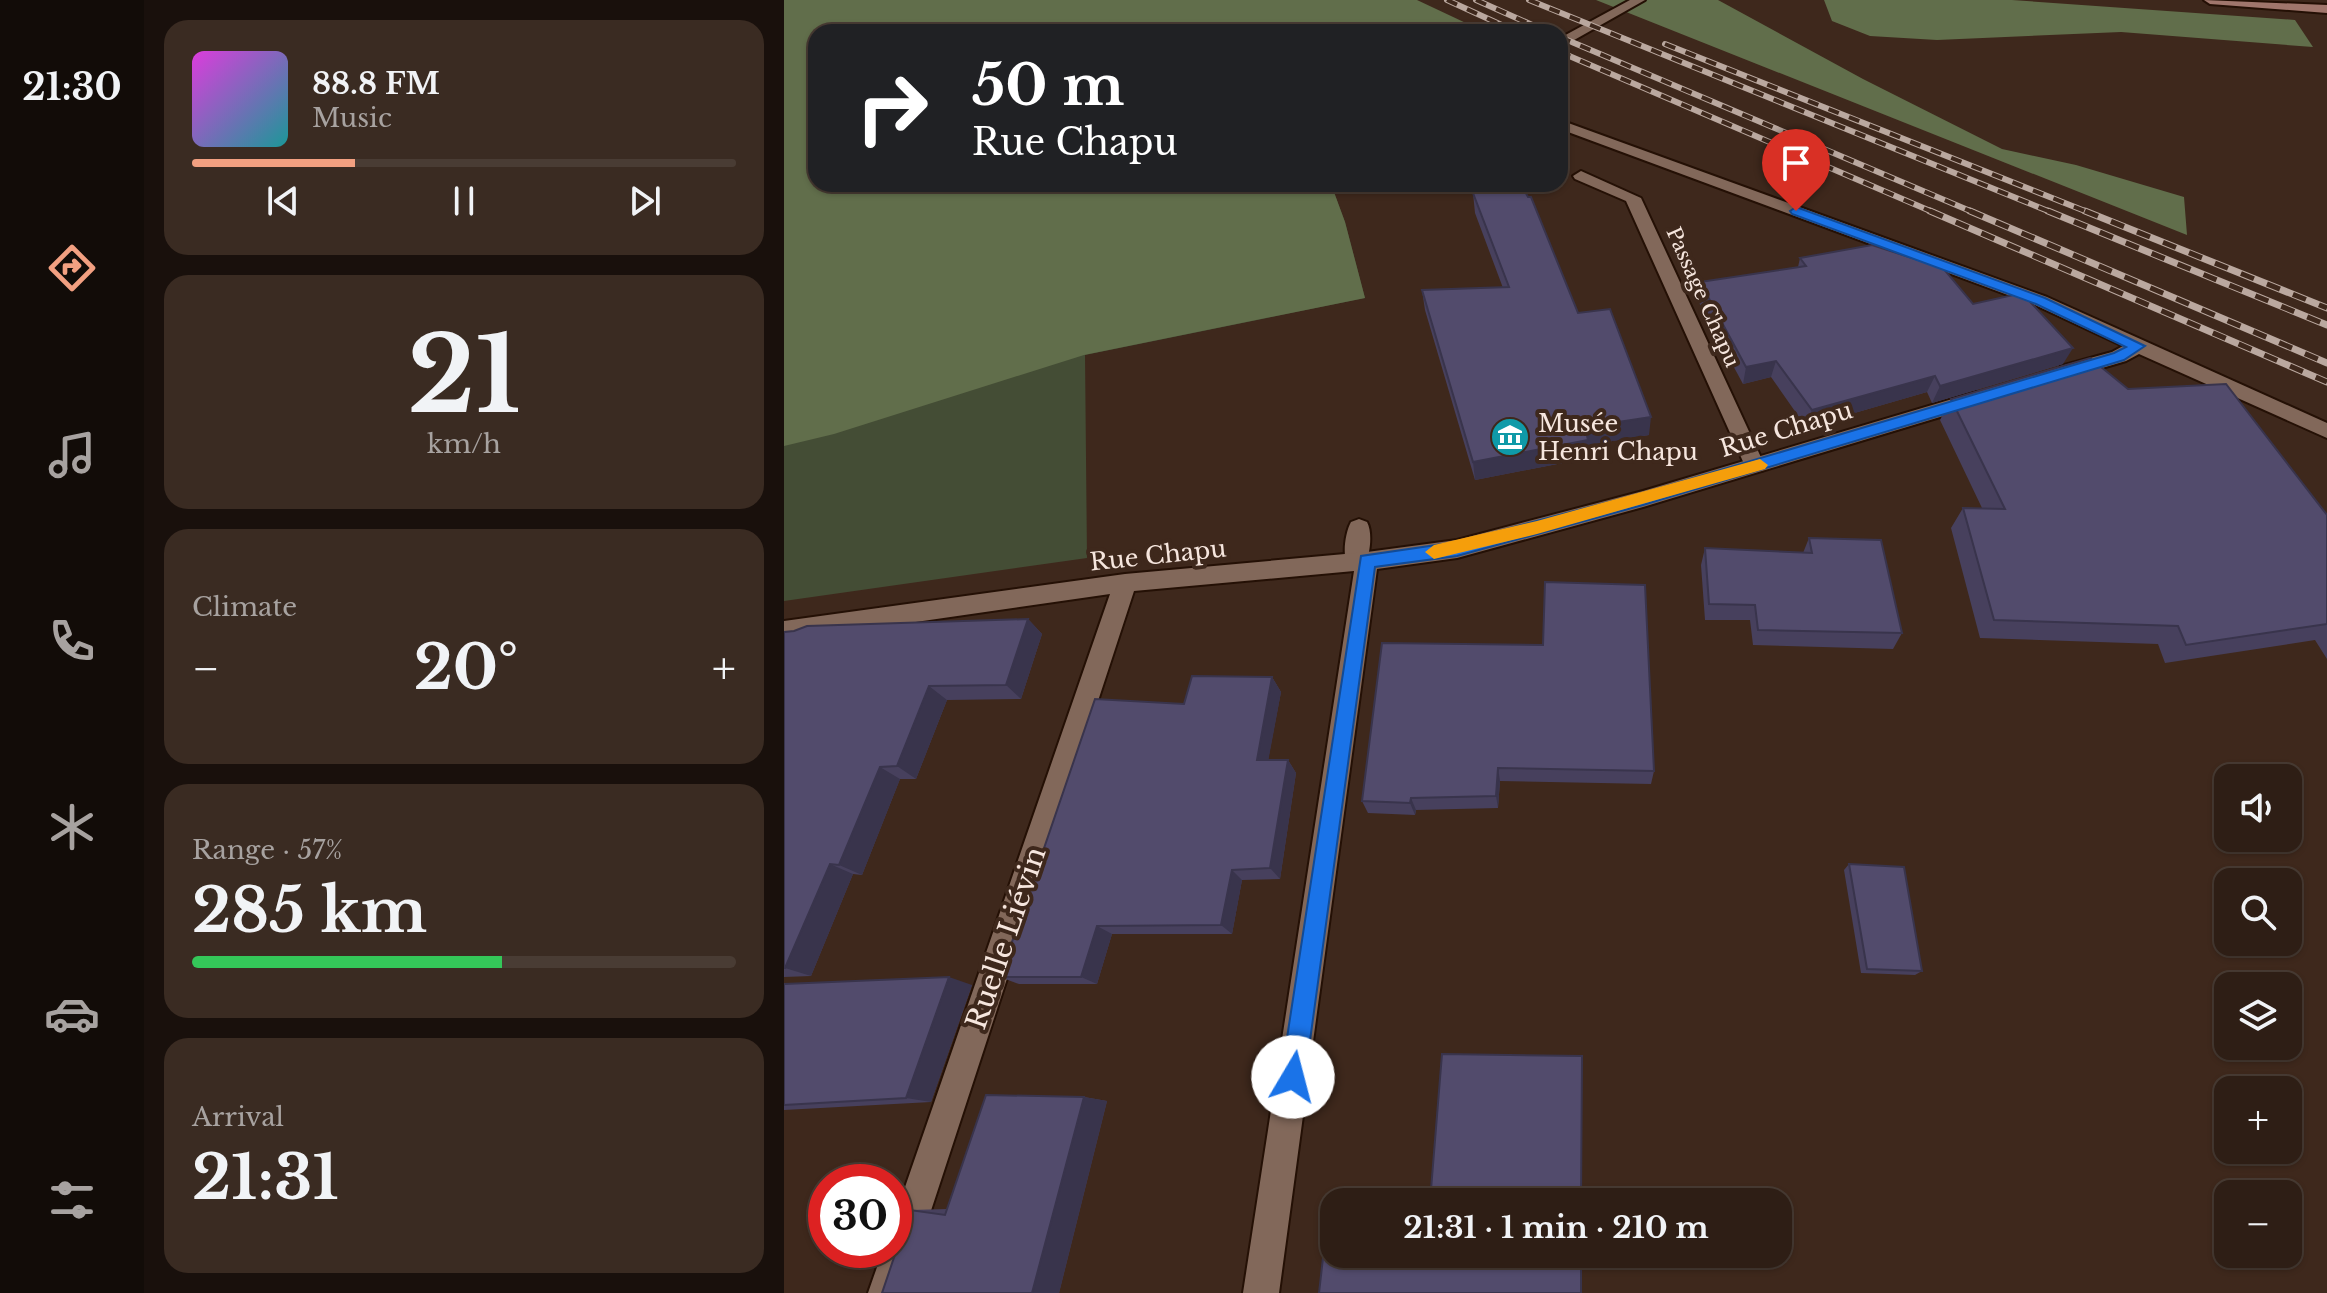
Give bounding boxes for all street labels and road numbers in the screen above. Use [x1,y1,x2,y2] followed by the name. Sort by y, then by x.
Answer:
[1661,223,1745,371] street label: Passage Chapu
[1716,395,1856,463] street label: Rue Chapu
[1088,533,1228,577] street label: Rue Chapu
[958,842,1054,1034] street label: Ruelle Liévin

